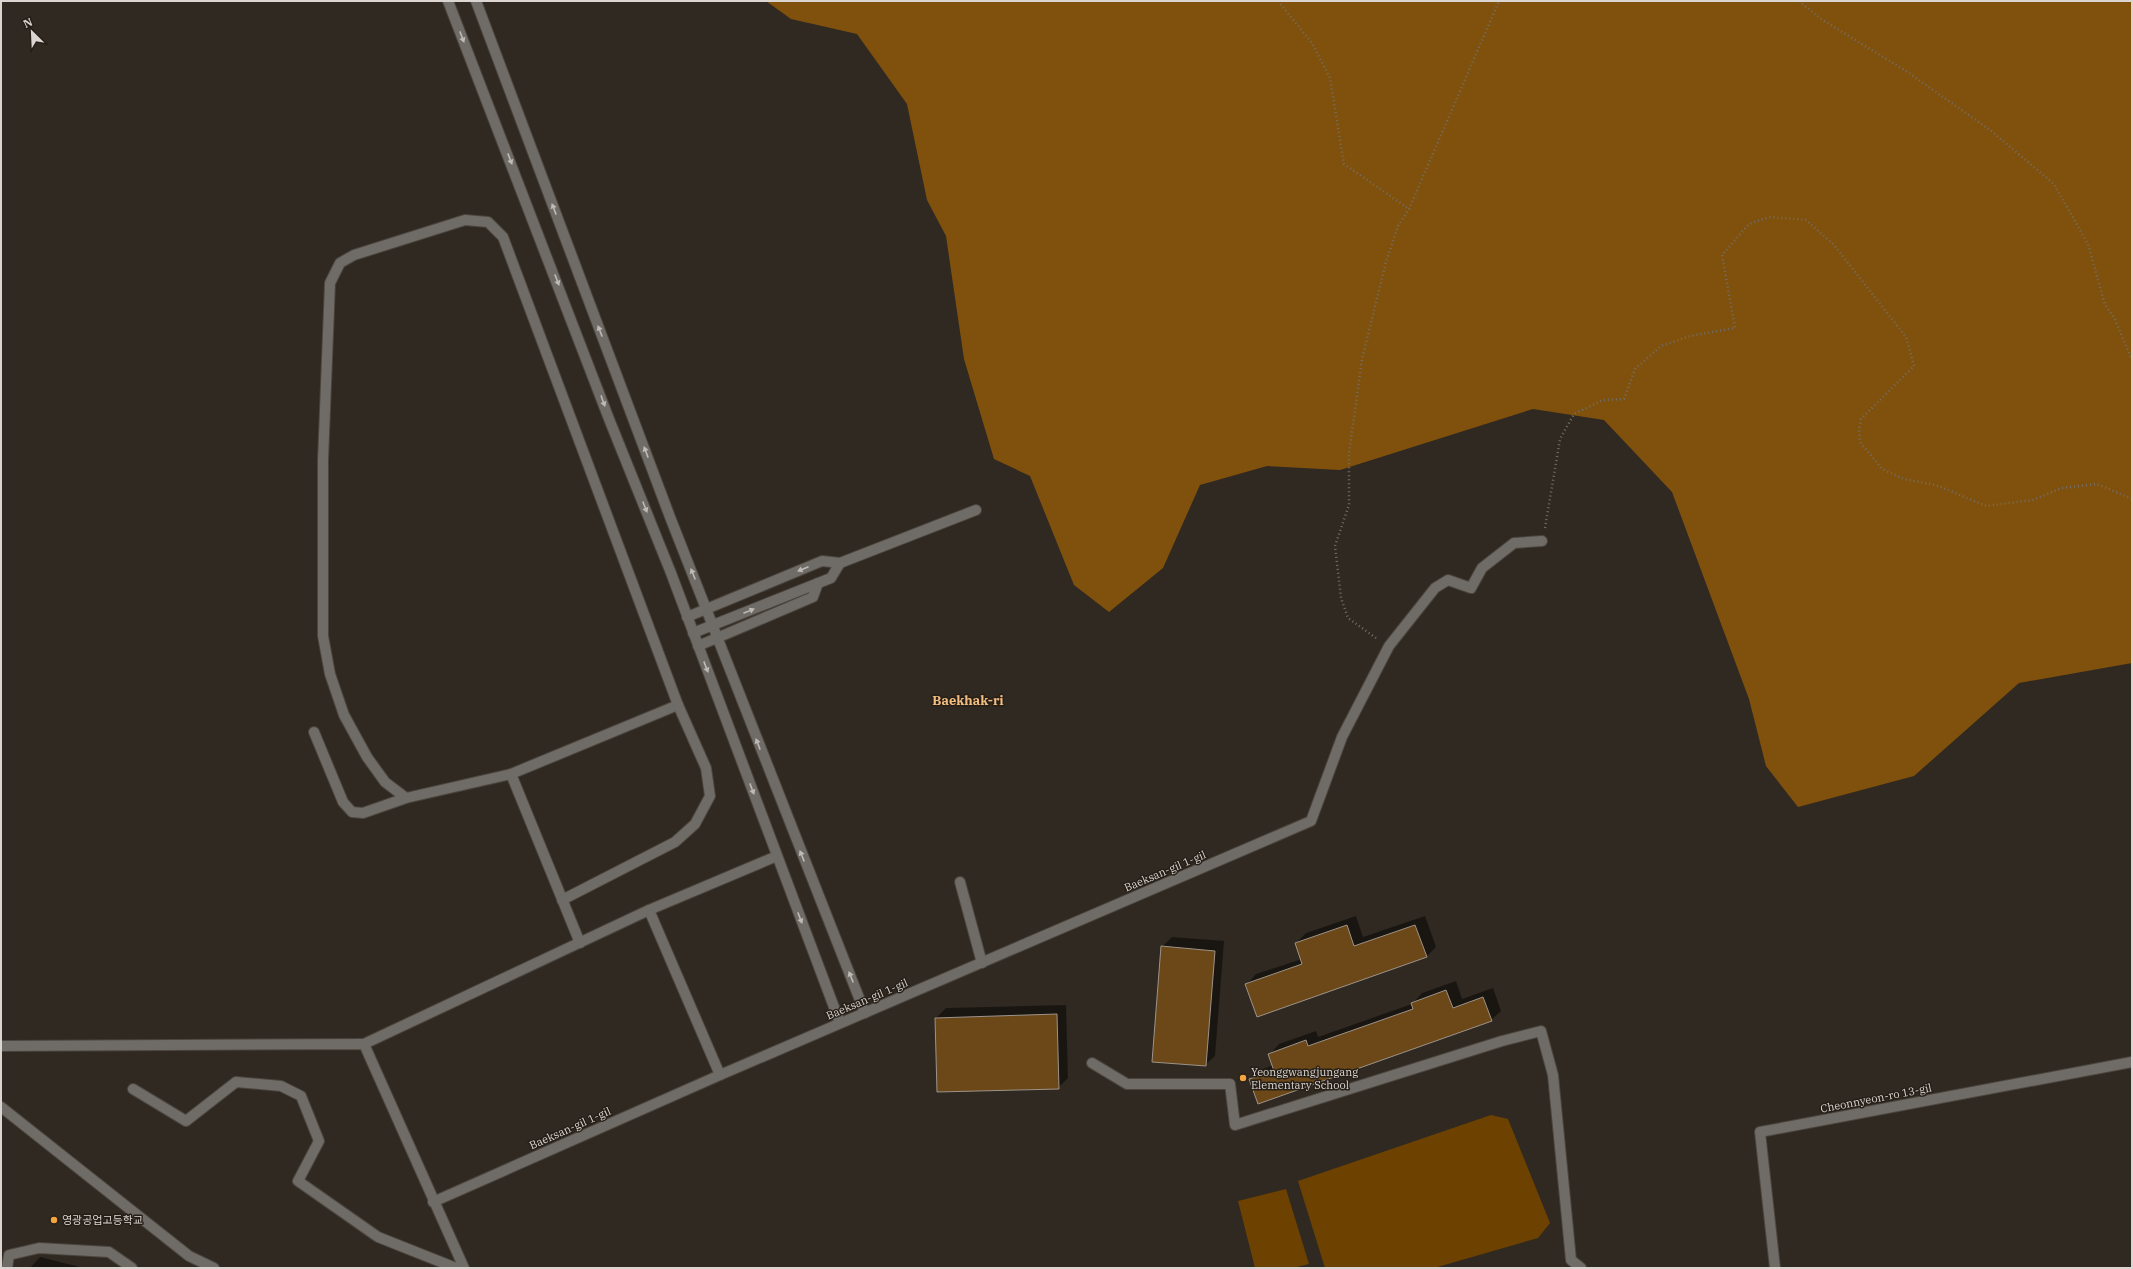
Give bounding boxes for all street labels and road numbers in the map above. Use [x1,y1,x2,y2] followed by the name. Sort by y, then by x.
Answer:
[1122,847,1208,895] street label: Baeksan-gil 1-gil
[824,975,910,1023] street label: Baeksan-gil 1-gil
[1819,1080,1933,1116] street label: Cheonnyeon-ro 13-gil
[527,1104,613,1152] street label: Baeksan-gil 1-gil

